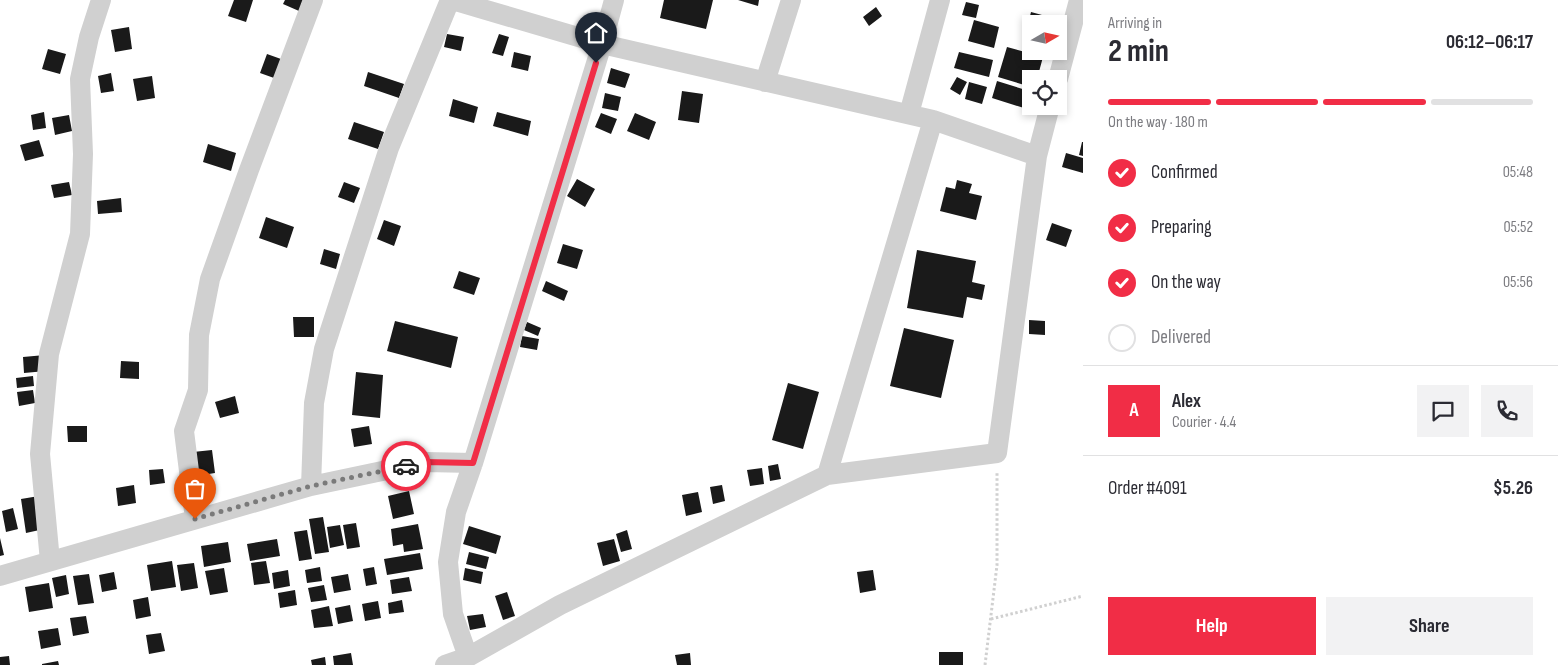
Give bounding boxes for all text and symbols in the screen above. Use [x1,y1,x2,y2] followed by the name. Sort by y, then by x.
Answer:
[575,12,617,63] pin
[1108,14,1162,33] text: Arriving in
[1022,15,1068,60] north arrow
[1022,15,1067,115] map controls
[582,19,610,47] icon: home
[1446,31,1533,54] text: 06:12–06:17
[1108,32,1169,71] text: 2 min
[1022,70,1067,115] button: locate
[1108,113,1208,132] text: On the way · 180 m
[1108,159,1136,187] icon: check
[1151,161,1218,184] text: Confirmed
[1503,163,1533,182] text: 05:48
[1108,214,1136,242] icon: check
[1151,216,1212,239] text: Preparing
[1503,218,1533,237] text: 05:52
[1108,269,1136,297] icon: check
[1151,271,1221,294] text: On the way
[1503,273,1533,292] text: 05:56
[1151,326,1211,349] text: Delivered
[1417,385,1469,437] button: chat
[1481,385,1533,437] button: phone
[1172,390,1201,413] text: Alex
[1129,399,1139,422] text: A
[1172,413,1236,432] text: Courier · 4.4
[381,441,431,491] courier
[392,452,420,480] icon: car
[174,468,216,519] pin
[181,475,209,503] icon: bag
[1108,477,1187,500] text: Order #4091
[1493,477,1533,500] text: $5.26
[1108,597,1316,655] button: Help
[1326,597,1533,655] button: Share

